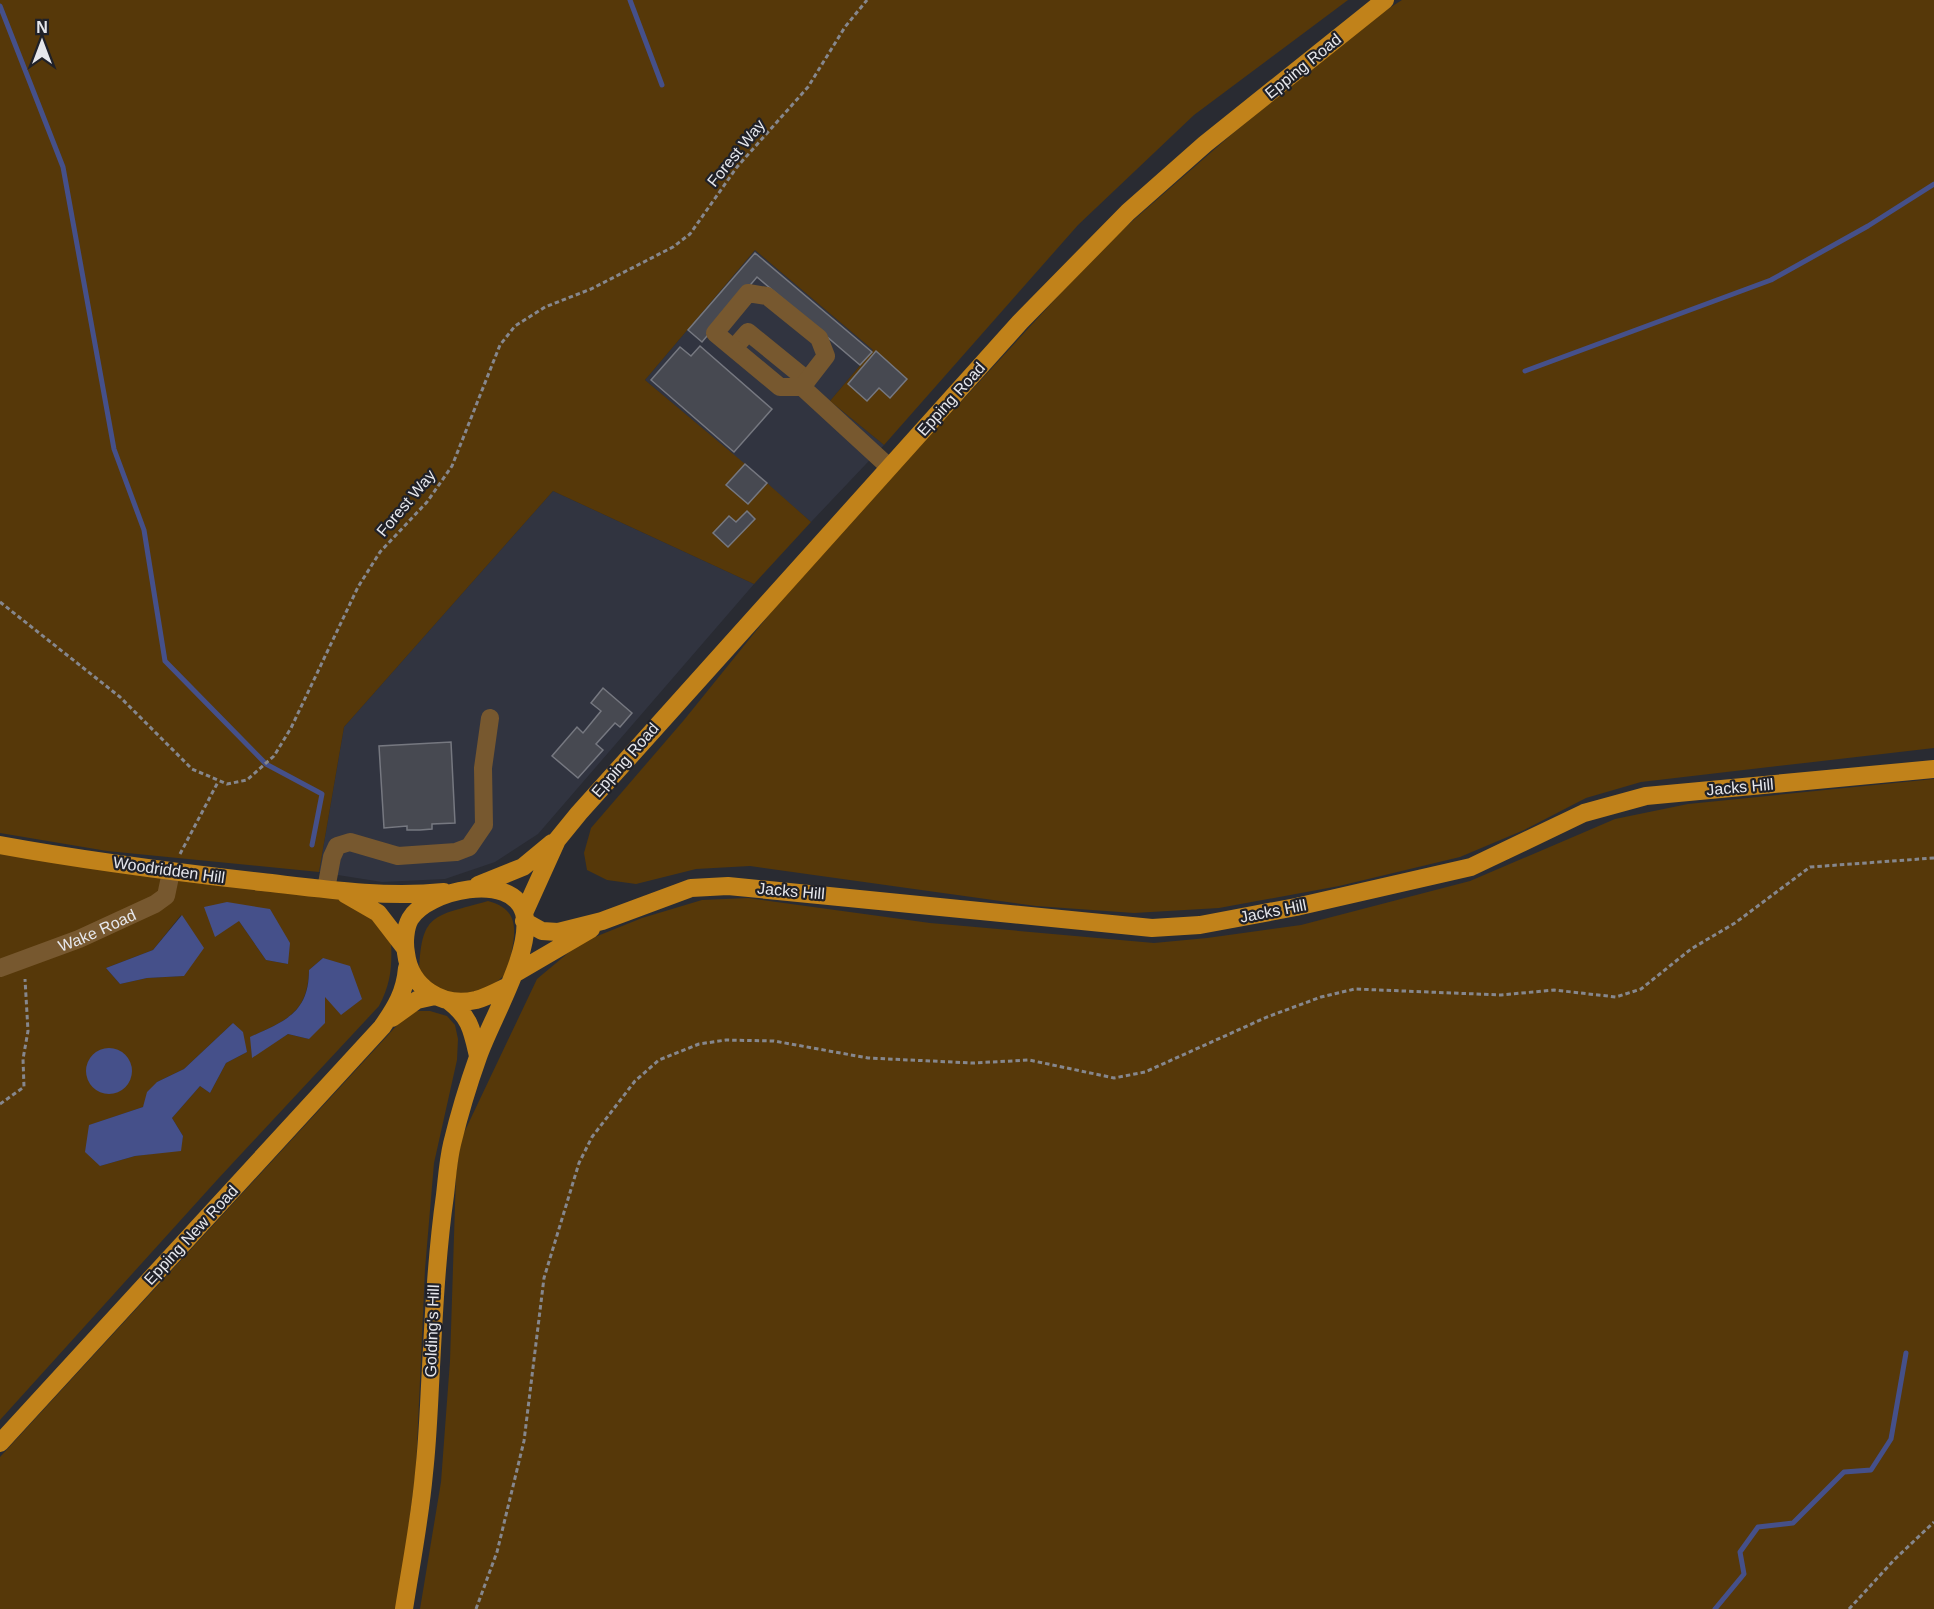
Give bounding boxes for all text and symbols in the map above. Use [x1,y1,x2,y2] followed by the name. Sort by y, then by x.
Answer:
[12,12,72,72] north arrow
[36,19,48,36] text: N
[1262,30,1344,102] street label: Epping Road
[704,116,768,190] street label: Forest Way
[914,359,988,439] street label: Epping Road
[373,466,439,540] street label: Forest Way
[588,720,662,800] street label: Epping Road
[1706,776,1774,798] street label: Jacks Hill
[112,854,226,886] street label: Woodridden Hill
[757,880,825,902] street label: Jacks Hill
[1238,896,1308,926] street label: Jacks Hill
[56,906,138,954] street label: Wake Road
[141,1182,241,1288] street label: Epping New Road
[422,1284,442,1378] street label: Golding's Hill

